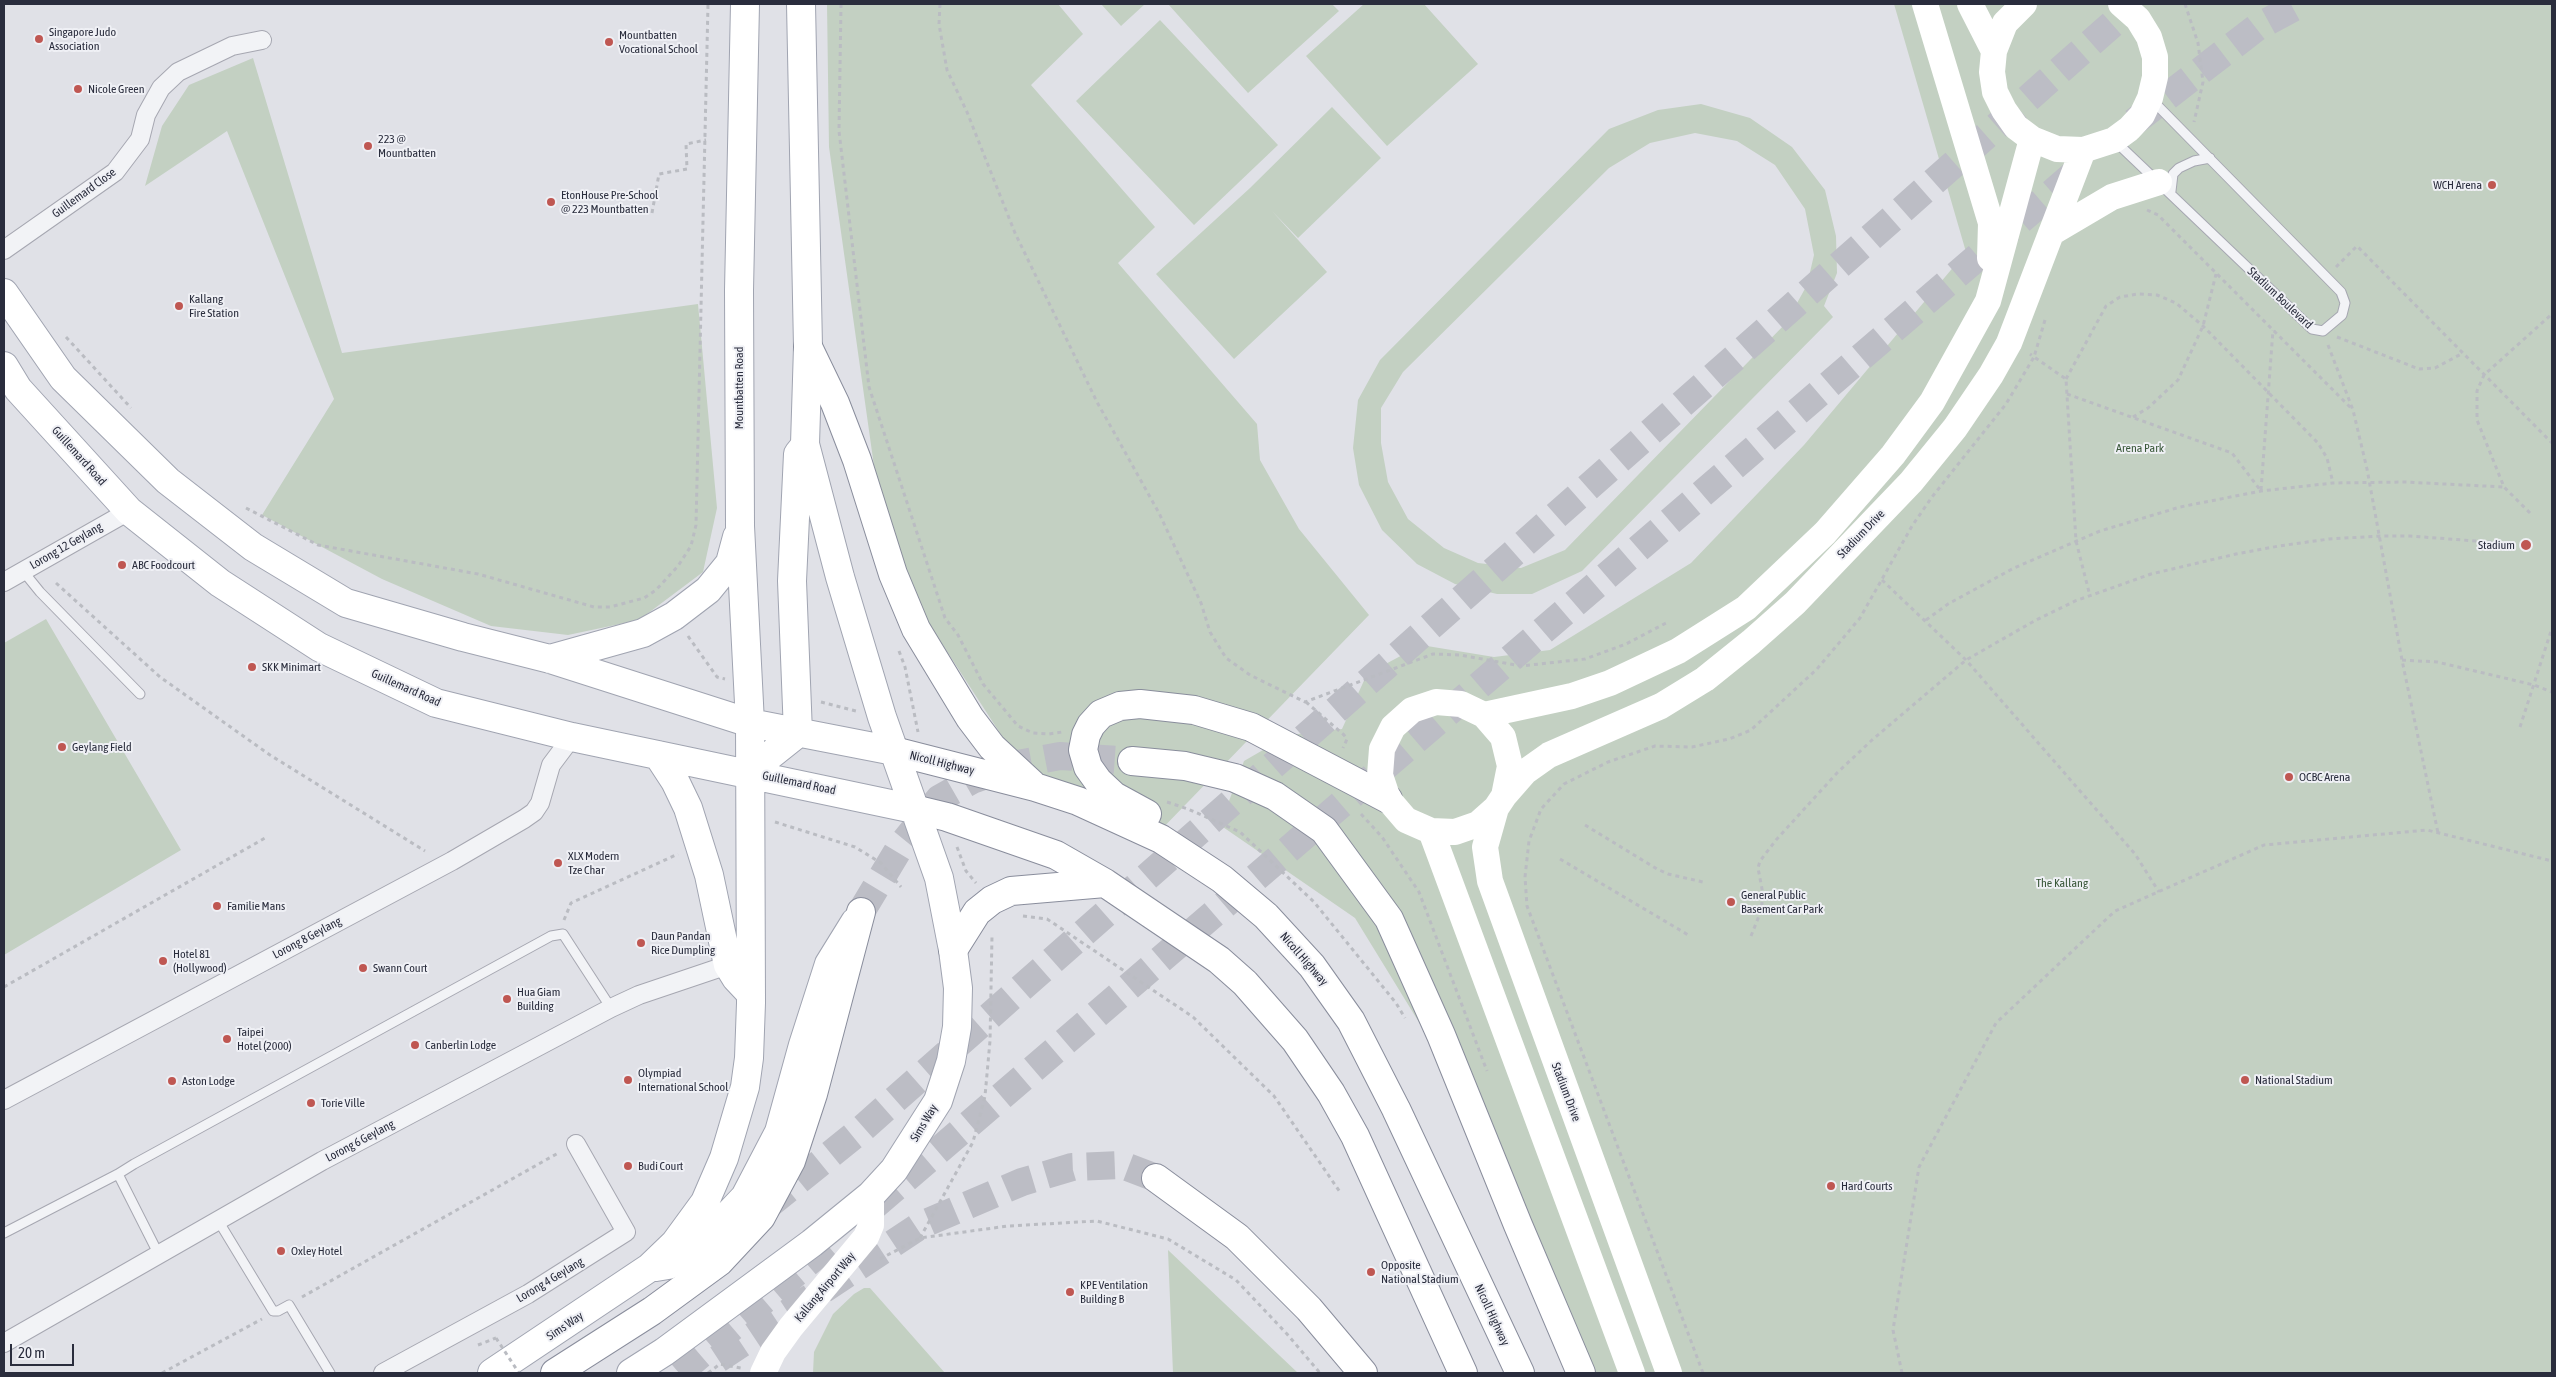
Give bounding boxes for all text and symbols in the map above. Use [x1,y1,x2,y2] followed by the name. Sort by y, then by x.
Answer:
[49,25,116,53] place label: Singapore Judo Association
[619,28,698,56] place label: Mountbatten Vocational School
[33,33,45,45] marker: Singapore Judo Association
[603,36,615,48] marker: Mountbatten Vocational School
[88,82,145,96] place label: Nicole Green
[72,83,84,95] marker: Nicole Green
[378,132,436,160] place label: 223 @ Mountbatten
[362,140,374,152] marker: 223 @ Mountbatten
[49,165,119,221] street label: Guillemard Close
[2433,178,2482,192] place label: WCH Arena
[2486,179,2498,191] marker: WCH Arena
[561,188,658,216] place label: EtonHouse Pre-School @ 223 Mountbatten
[545,196,557,208] marker: EtonHouse Pre-School @ 223 Mountbatten
[2244,264,2316,332] street label: Stadium Boulevard
[189,292,239,320] place label: Kallang Fire Station
[173,300,185,312] marker: Kallang Fire Station
[732,347,746,429] street label: Mountbatten Road
[49,423,109,489] street label: Guillemard Road
[2116,441,2164,455] park label: Arena Park
[1834,507,1888,561] street label: Stadium Drive
[27,519,105,573] street label: Lorong 12 Geylang
[2478,538,2515,552] place label: Stadium
[2519,538,2533,552] marker: Stadium
[132,558,195,572] place label: ABC Foodcourt
[116,559,128,571] marker: ABC Foodcourt
[262,660,321,674] place label: SKK Minimart
[246,661,258,673] marker: SKK Minimart
[369,666,443,710] street label: Guillemard Road
[72,740,132,754] place label: Geylang Field
[56,741,68,753] marker: Geylang Field
[908,748,976,778] street label: Nicoll Highway
[761,768,837,798] street label: Guillemard Road
[2299,770,2350,784] place label: OCBC Arena
[2283,771,2295,783] marker: OCBC Arena
[568,849,619,877] place label: XLX Modern Tze Char
[552,857,564,869] marker: XLX Modern Tze Char
[2036,876,2088,890] park label: The Kallang
[1741,888,1823,916] place label: General Public Basement Car Park
[1725,896,1737,908] marker: General Public Basement Car Park
[227,899,285,913] place label: Familie Mans
[211,900,223,912] marker: Familie Mans
[270,914,344,962] street label: Lorong 8 Geylang
[651,929,715,957] place label: Daun Pandan Rice Dumpling
[1277,929,1331,989] street label: Nicoll Highway
[635,937,647,949] marker: Daun Pandan Rice Dumpling
[173,947,227,975] place label: Hotel 81 (Hollywood)
[157,955,169,967] marker: Hotel 81 (Hollywood)
[373,961,428,975] place label: Swann Court
[357,962,369,974] marker: Swann Court
[517,985,560,1013] place label: Hua Giam Building
[501,993,513,1005] marker: Hua Giam Building
[237,1025,292,1053] place label: Taipei Hotel (2000)
[221,1033,233,1045] marker: Taipei Hotel (2000)
[425,1038,496,1052] place label: Canberlin Lodge
[409,1039,421,1051] marker: Canberlin Lodge
[1548,1061,1584,1123] street label: Stadium Drive
[638,1066,728,1094] place label: Olympiad International School
[2255,1073,2333,1087] place label: National Stadium
[182,1074,235,1088] place label: Aston Lodge
[622,1074,634,1086] marker: Olympiad International School
[2239,1074,2251,1086] marker: National Stadium
[166,1075,178,1087] marker: Aston Lodge
[321,1096,365,1110] place label: Torie Ville
[305,1097,317,1109] marker: Torie Ville
[907,1102,941,1144] street label: Sims Way
[323,1117,397,1165] street label: Lorong 6 Geylang
[638,1159,683,1173] place label: Budi Court
[622,1160,634,1172] marker: Budi Court
[1841,1179,1892,1193] place label: Hard Courts
[1825,1180,1837,1192] marker: Hard Courts
[291,1244,342,1258] place label: Oxley Hotel
[275,1245,287,1257] marker: Oxley Hotel
[792,1249,858,1325] street label: Kallang Airport Way
[514,1254,586,1306] street label: Lorong 4 Geylang
[1381,1258,1459,1286] place label: Opposite National Stadium
[1365,1266,1377,1278] marker: Opposite National Stadium
[1080,1278,1148,1306] place label: KPE Ventilation Building B
[1471,1282,1513,1348] street label: Nicoll Highway
[1064,1286,1076,1298] marker: KPE Ventilation Building B
[544,1309,586,1343] street label: Sims Way
[12,1334,76,1366] scale bar
[18,1344,45,1361] text: 20 m

